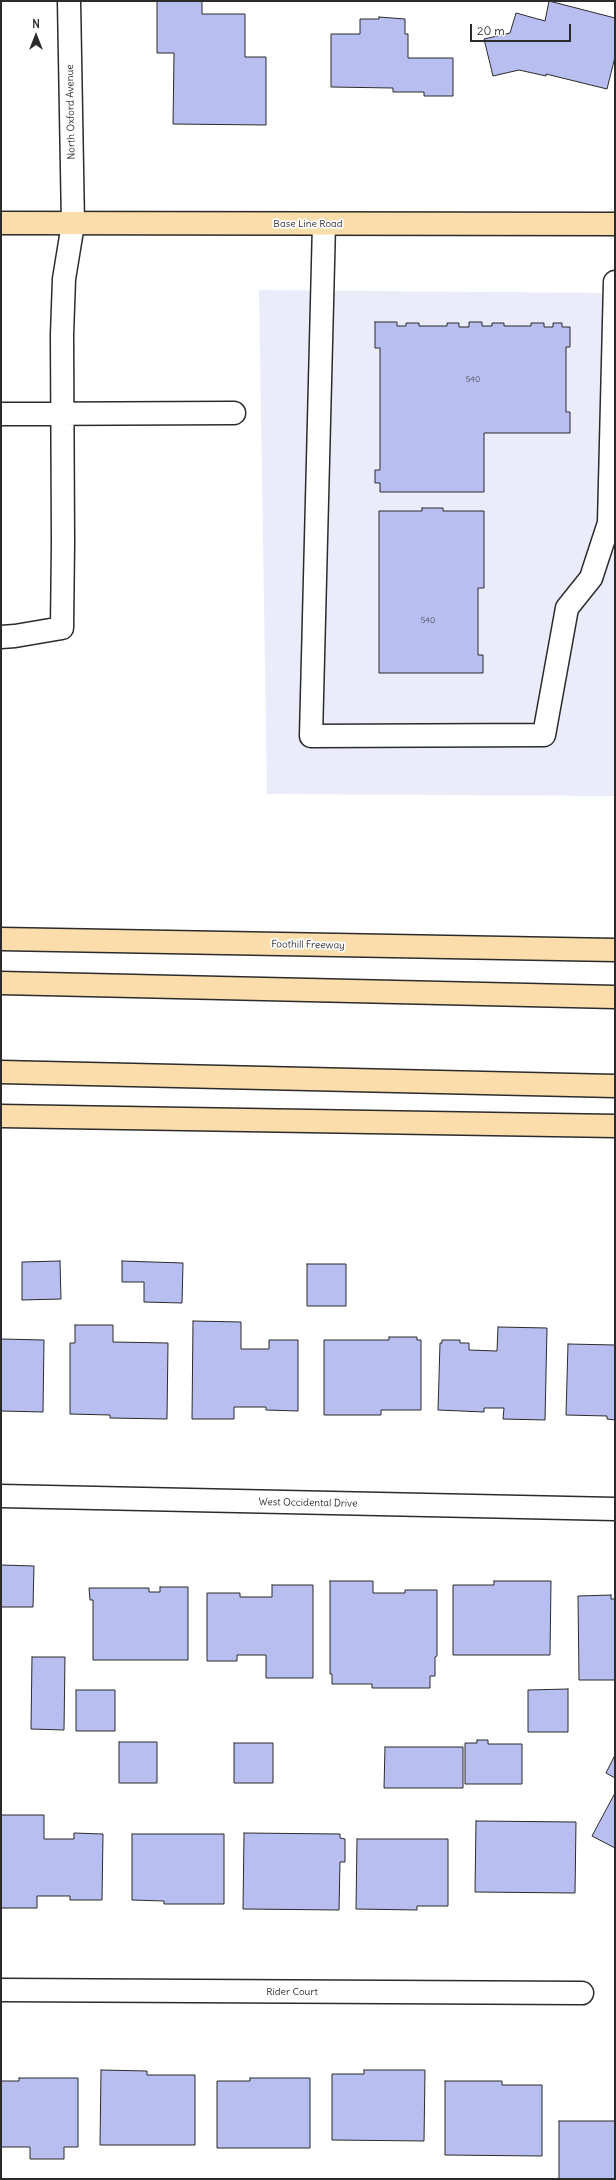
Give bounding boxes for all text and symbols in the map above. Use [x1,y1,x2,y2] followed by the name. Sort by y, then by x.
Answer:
[16,16,56,56] north arrow
[472,16,573,42] scale bar
[32,17,40,31] text: N
[477,23,505,38] text: 20 m
[64,64,78,160] street label: North Oxford Avenue
[273,218,343,230] street label: Base Line Road
[466,375,480,385] house number: 540
[421,616,435,626] house number: 540
[271,938,345,952] street label: Foothill Freeway
[259,1496,357,1510] street label: West Occidental Drive
[266,1986,318,1998] street label: Rider Court

